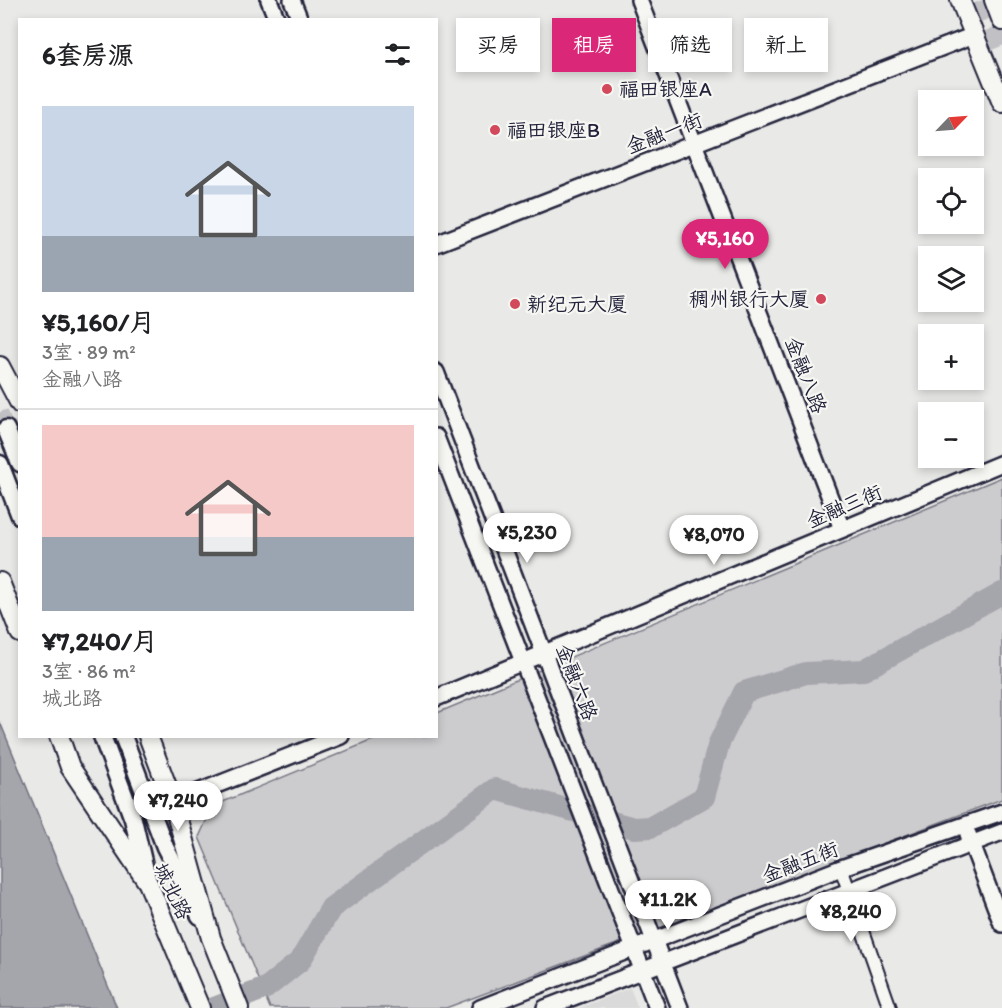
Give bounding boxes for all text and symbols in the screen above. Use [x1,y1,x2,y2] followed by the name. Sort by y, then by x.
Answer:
[456,18,540,72] chip: 买房
[552,18,636,72] chip: 租房
[648,18,732,72] chip: 筛选
[744,18,828,72] chip: 新上
[381,38,414,71] icon: filters
[42,39,134,71] text: 6套房源
[619,77,712,101] place label: 福田银座A
[600,82,614,96] marker: 福田银座A
[918,90,984,156] north arrow
[918,90,984,468] map controls
[622,107,706,159] street label: 金融一街
[507,118,600,142] place label: 福田银座B
[488,123,502,137] marker: 福田银座B
[174,145,282,253] icon: home
[918,168,984,234] button: locate
[676,219,774,270] pin: ¥5,160
[696,226,754,250] text: ¥5,160
[918,246,984,312] button: layers
[689,287,809,311] place label: 稠州银行大厦
[527,292,627,316] place label: 新纪元大厦
[814,292,828,306] marker: 稠州银行大厦
[508,297,522,311] marker: 新纪元大厦
[42,306,155,338] text: ¥5,160/月
[918,324,984,390] button: +
[780,333,832,418] street label: 金融八路
[42,340,136,364] text: 3室 · 89 m²
[42,367,122,391] text: 金融八路
[918,402,984,468] button: −
[174,464,282,572] icon: home
[802,479,886,533] street label: 金融三街
[478,513,576,564] pin: ¥5,230
[665,515,763,566] pin: ¥8,070
[497,520,557,544] text: ¥5,230
[683,522,745,546] text: ¥8,070
[42,625,158,657] text: ¥7,240/月
[551,640,603,725] street label: 金融六路
[42,659,136,683] text: 3室 · 86 m²
[42,686,102,710] text: 城北路
[129,781,227,832] pin: ¥7,240
[148,788,208,812] text: ¥7,240
[758,836,842,888] street label: 金融五街
[149,859,197,924] street label: 城北路
[619,880,717,931] pin: ¥11.2K
[639,887,697,911] text: ¥11.2K
[802,892,900,943] pin: ¥8,240
[820,899,882,923] text: ¥8,240

